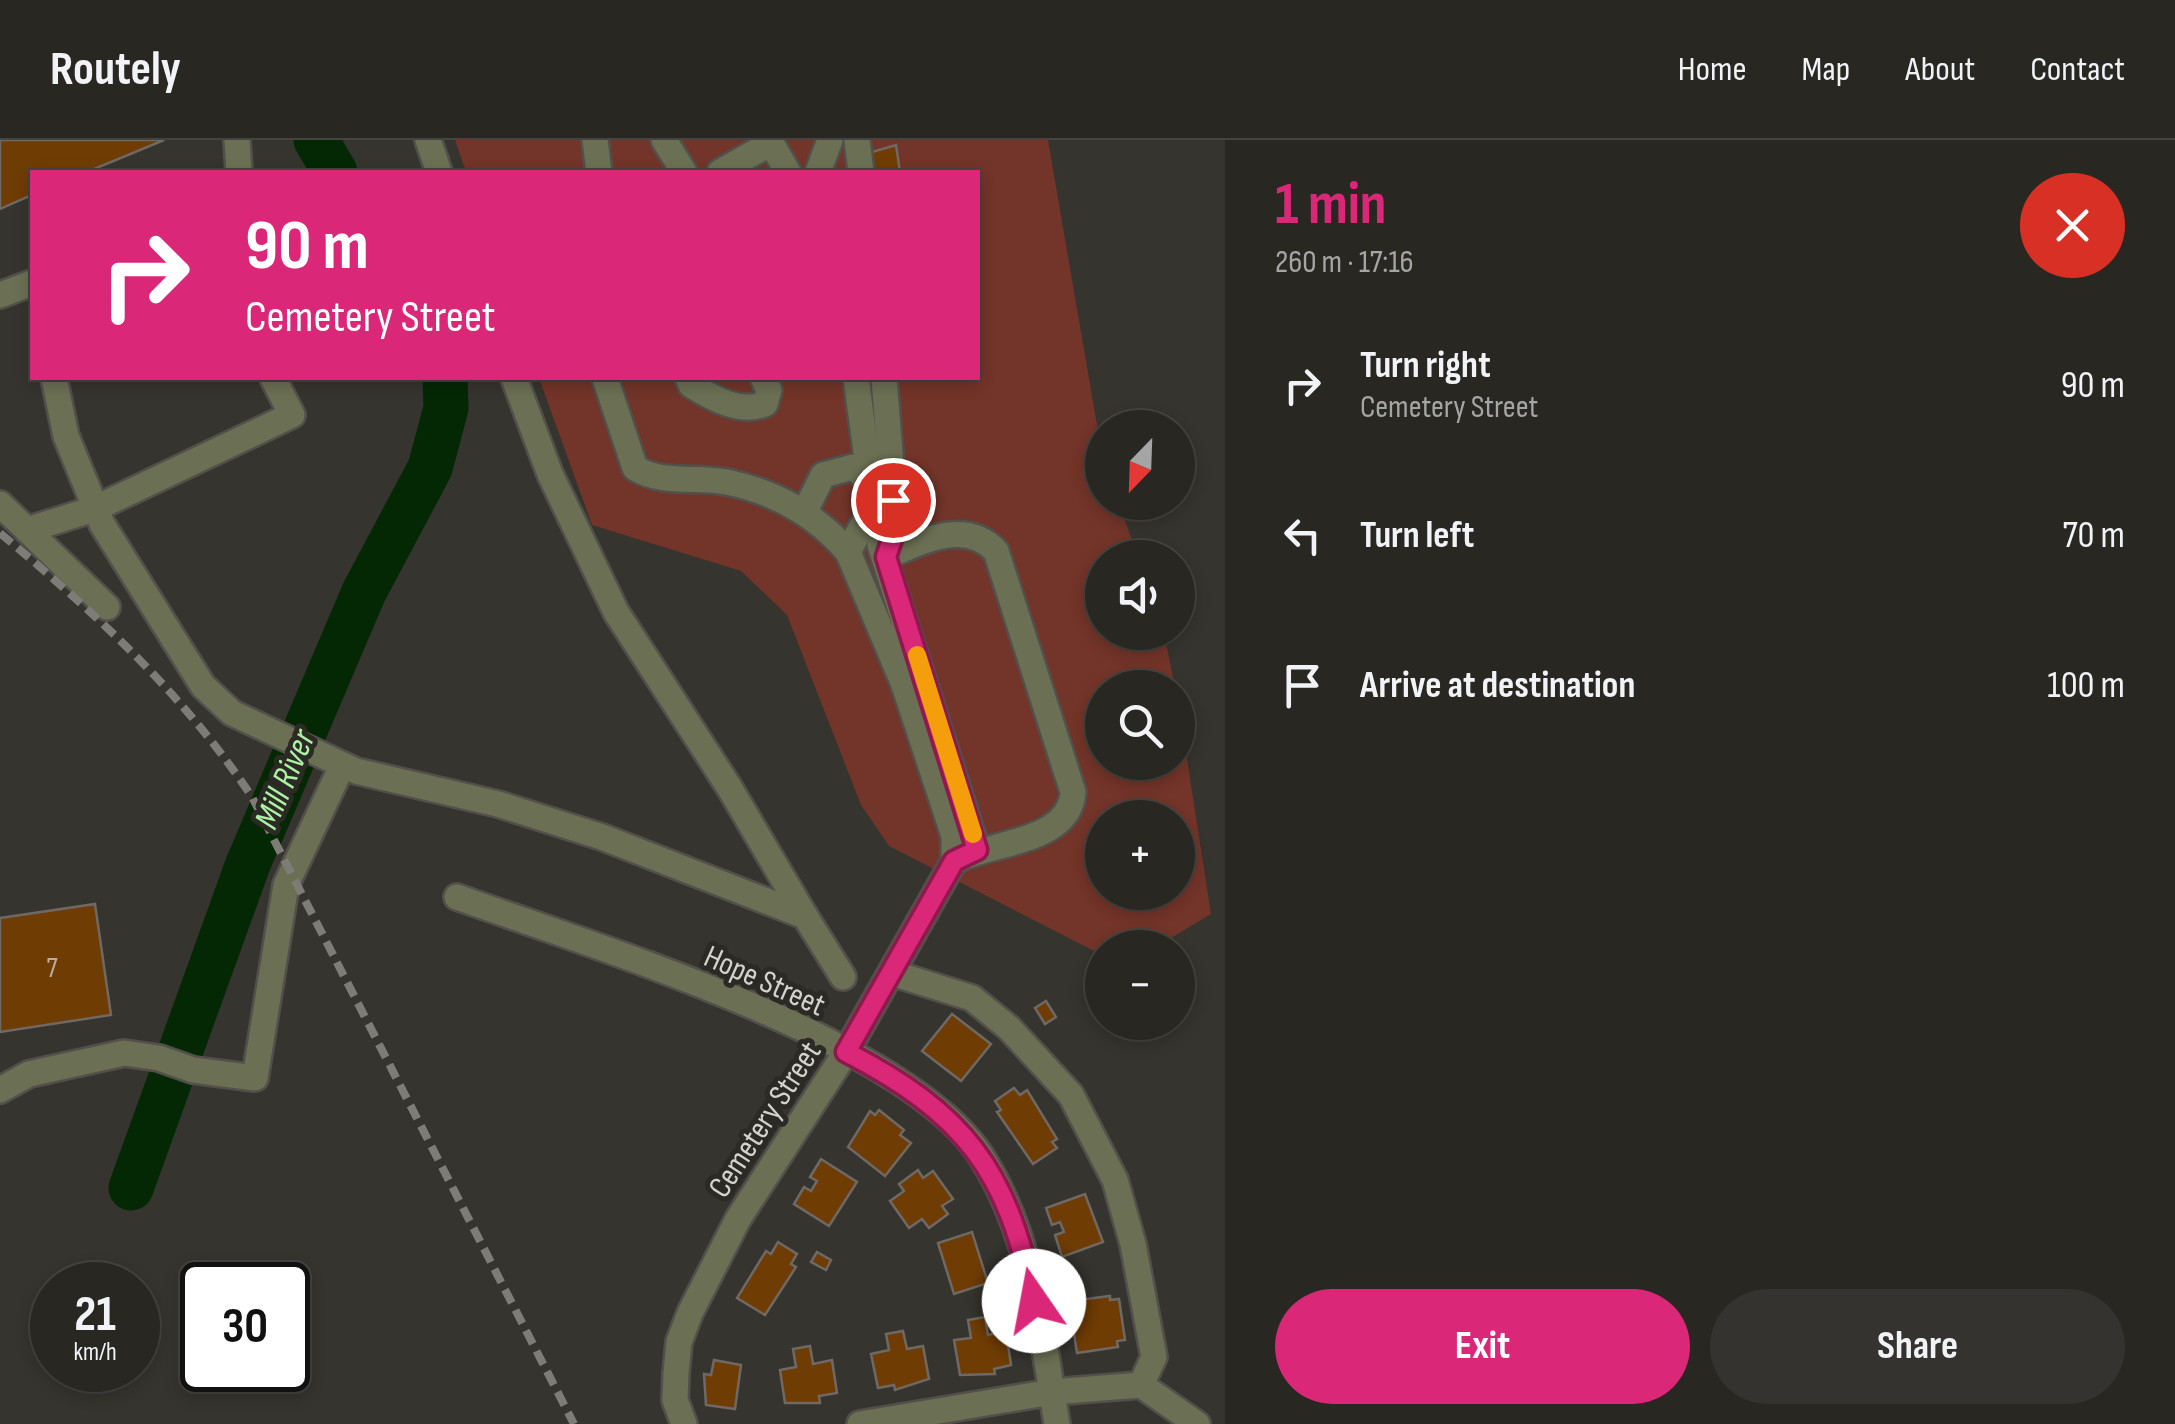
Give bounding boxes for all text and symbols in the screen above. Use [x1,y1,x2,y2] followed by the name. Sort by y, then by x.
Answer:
[50,41,181,98] text: Routely
[1678,48,1747,91] text: Home
[1802,48,1850,91] text: Map
[1905,48,1975,91] text: About
[2030,48,2125,91] text: Contact
[1275,169,1387,241] text: 1 min
[2020,173,2125,278] button: close
[245,205,369,289] text: 90 m
[80,210,210,340] icon: right
[1275,243,1414,282] text: 260 m · 17:16
[245,290,496,345] text: Cemetery Street
[1360,343,1491,388] text: Turn right
[1275,358,1330,413] icon: right
[2061,363,2125,408] text: 90 m
[1360,388,1538,427] text: Cemetery Street
[1085,410,1195,520] north arrow
[1085,410,1195,1040] map controls
[851,458,936,543] pin
[866,473,921,528] icon: arrive
[1275,508,1330,563] icon: left
[1360,513,1474,558] text: Turn left
[2063,513,2125,558] text: 70 m
[1085,540,1195,650] button: sound
[1275,658,1330,713] icon: arrive
[1360,663,1635,708] text: Arrive at destination
[2047,663,2125,708] text: 100 m
[1085,670,1195,780] button: search
[245,722,326,836] water label: Mill River
[1085,800,1195,910] button: +
[1085,930,1195,1040] button: −
[698,937,831,1025] street label: Hope Street
[46,952,58,985] house number: 7
[700,1034,830,1205] street label: Cemetery Street
[982,1249,1086,1353] position arrow
[180,1262,310,1392] speed limit sign: 30
[74,1285,116,1345] text: 21
[1275,1289,1690,1404] button: Exit
[1710,1289,2125,1404] button: Share
[73,1337,117,1368] text: km/h

